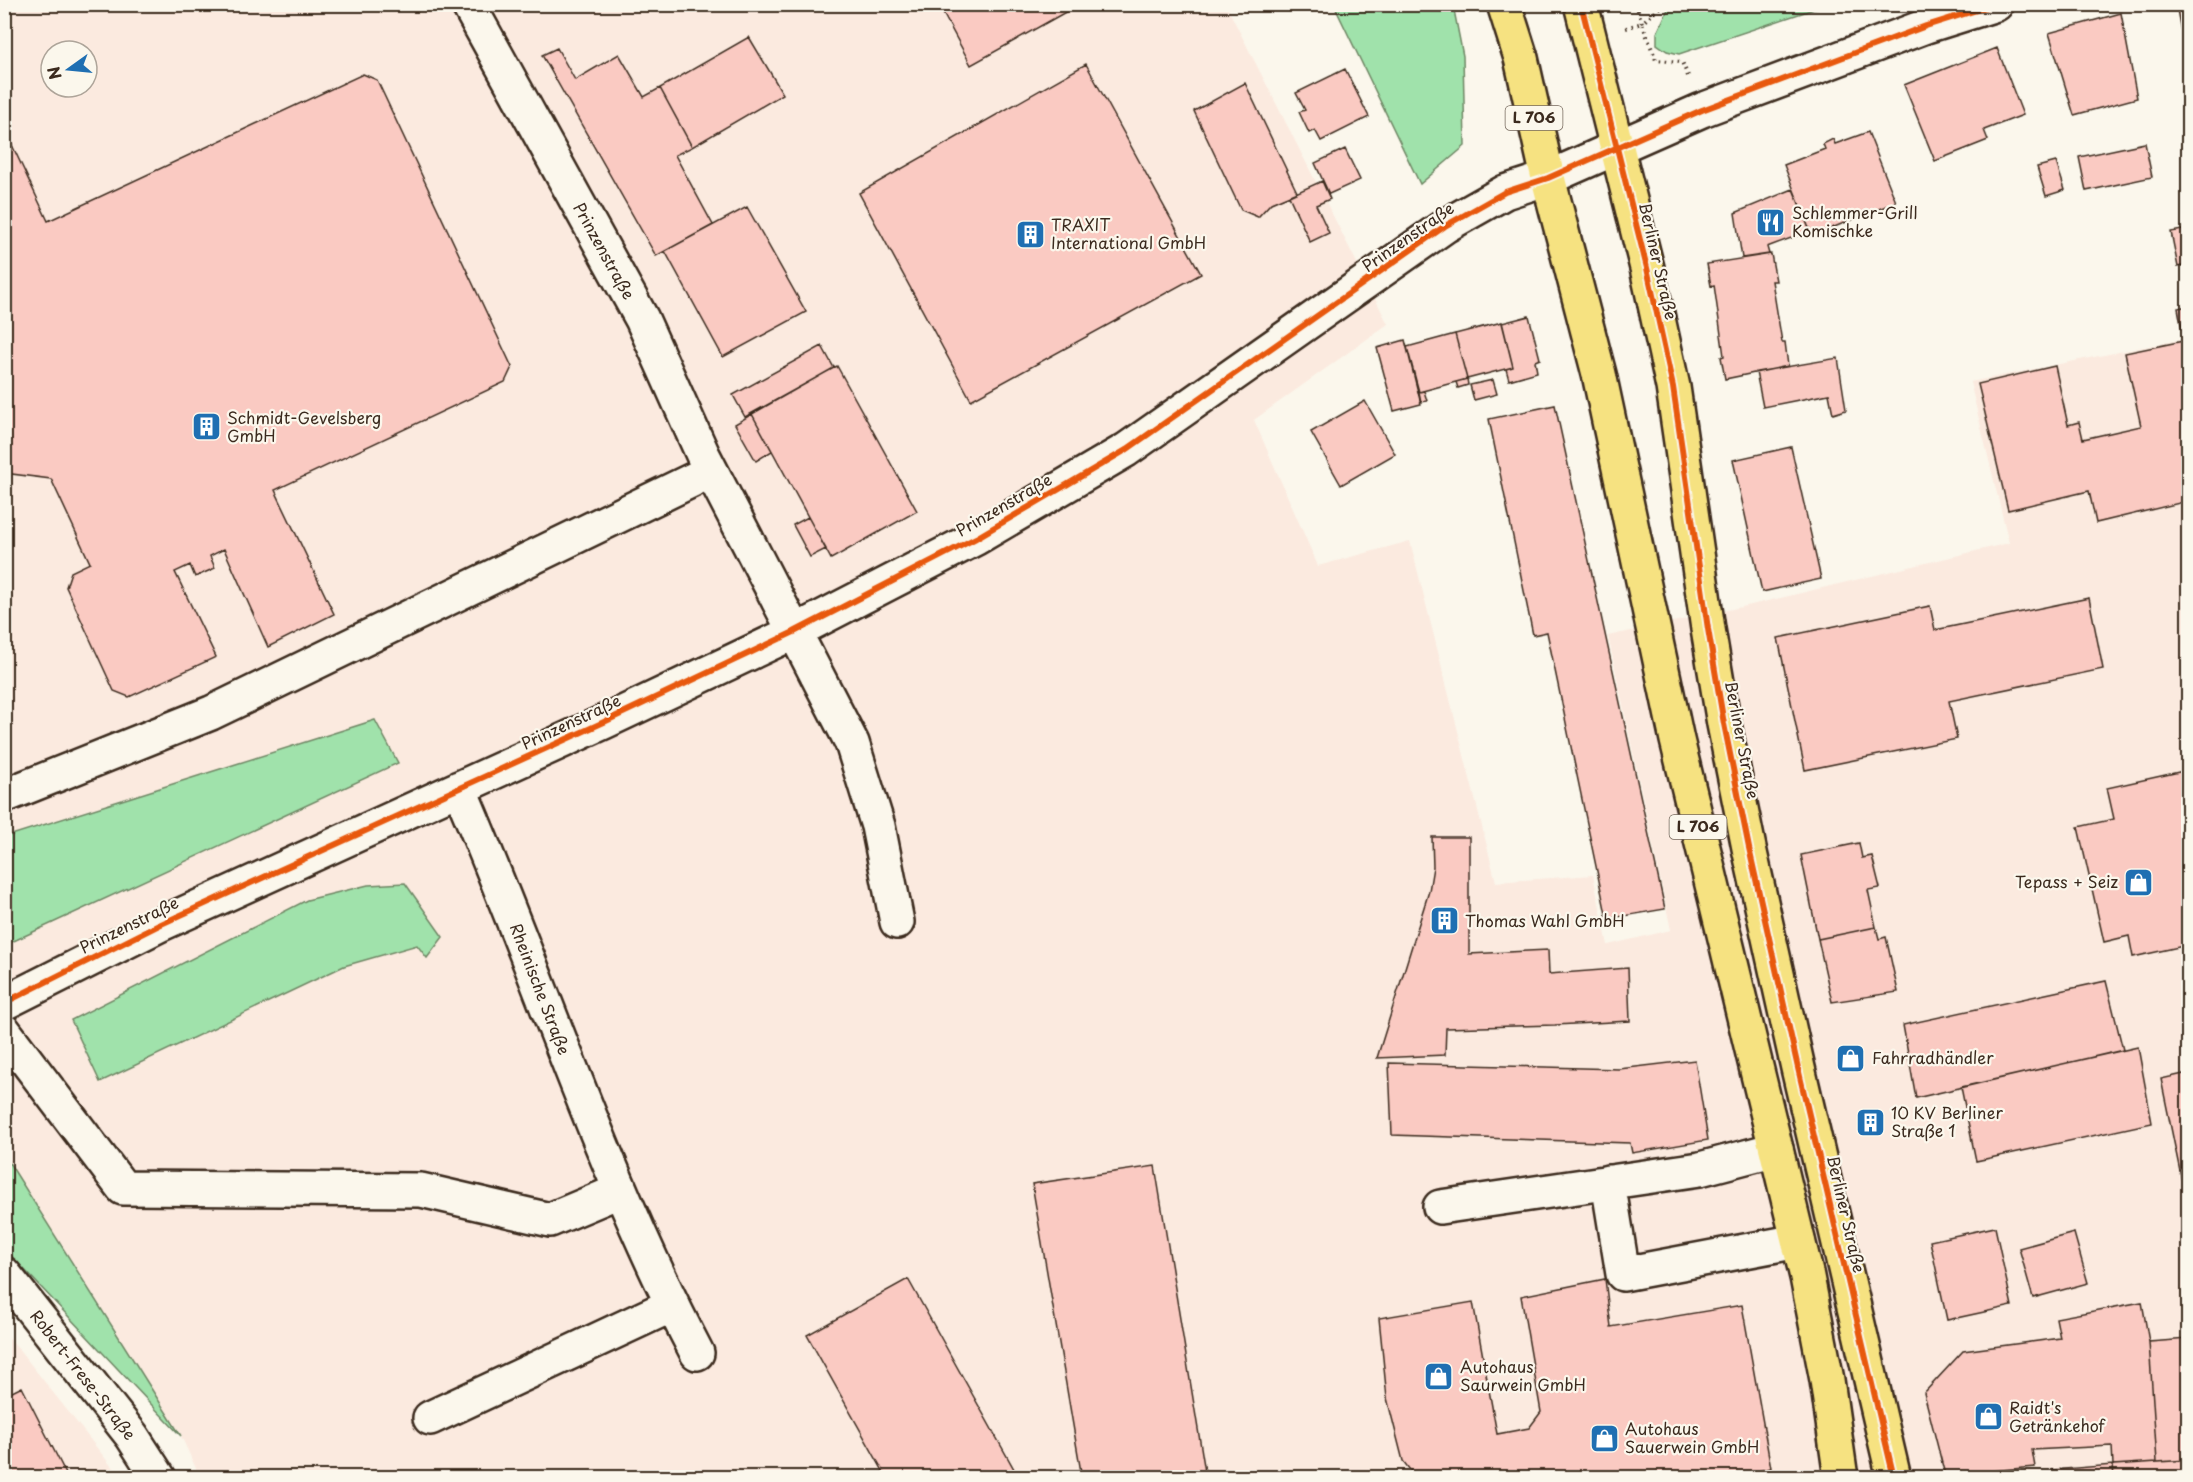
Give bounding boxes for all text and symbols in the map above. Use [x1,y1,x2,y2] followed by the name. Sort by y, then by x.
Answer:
[39,39,99,99] north arrow
[40,64,67,82] text: N
[1506,106,1562,130] road number: L 706
[1357,196,1458,277] street label: Prinzenstraße
[568,198,641,303] street label: Prinzenstraße
[1634,200,1684,322] street label: Berliner Straße
[1792,200,1918,242] place label: Schlemmer-Grill Komischke
[1755,206,1787,238] restaurant icon: Schlemmer-Grill Komischke
[1051,212,1206,254] place label: TRAXIT International GmbH
[1014,218,1046,250] building icon: TRAXIT International GmbH
[227,405,381,447] place label: Schmidt-Gevelsberg GmbH
[190,411,222,443] building icon: Schmidt-Gevelsberg GmbH
[951,467,1056,541] street label: Prinzenstraße
[1720,679,1766,801] street label: Berliner Straße
[517,688,624,755] street label: Prinzenstraße
[1670,815,1726,839] road number: L 706
[2123,866,2155,898] shop icon: Tepass + Seiz
[2015,869,2118,893] place label: Tepass + Seiz
[75,890,182,958] street label: Prinzenstraße
[1428,905,1460,937] building icon: Thomas Wahl GmbH
[1465,908,1625,932] place label: Thomas Wahl GmbH
[505,919,577,1058] street label: Rheinische Straße
[1835,1042,1867,1074] shop icon: Fahrradhändler
[1872,1045,1994,1069] place label: Fahrradhändler
[1891,1100,2003,1142] place label: 10 KV Berliner Straße 1
[1854,1106,1886,1138] building icon: 10 KV Berliner Straße 1
[1822,1153,1872,1275] street label: Berliner Straße
[25,1304,142,1445] street label: Robert-Frese-Straße
[1460,1354,1586,1396] place label: Autohaus Saurwein GmbH
[1423,1360,1455,1392] shop icon: Autohaus Saurwein GmbH
[2009,1395,2107,1437] place label: Raidt's Getränkehof
[1972,1401,2004,1433] shop icon: Raidt's Getränkehof
[1625,1416,1759,1458] place label: Autohaus Sauerwein GmbH
[1588,1422,1620,1454] shop icon: Autohaus Sauerwein GmbH

